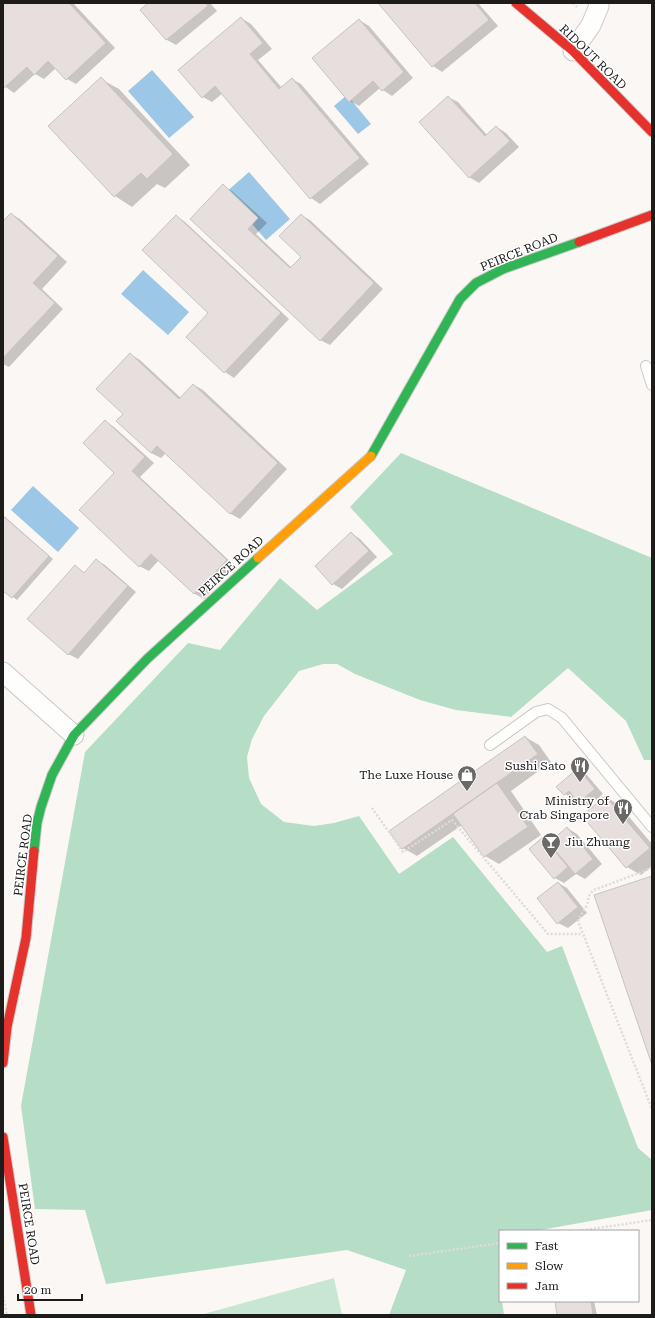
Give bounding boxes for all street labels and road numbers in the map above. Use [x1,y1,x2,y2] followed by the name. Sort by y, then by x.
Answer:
[557,22,629,92] street label: RIDOUT ROAD
[478,230,560,274] street label: PEIRCE ROAD
[196,533,266,599] street label: PEIRCE ROAD
[11,813,35,897] street label: PEIRCE ROAD
[16,1182,42,1266] street label: PEIRCE ROAD

